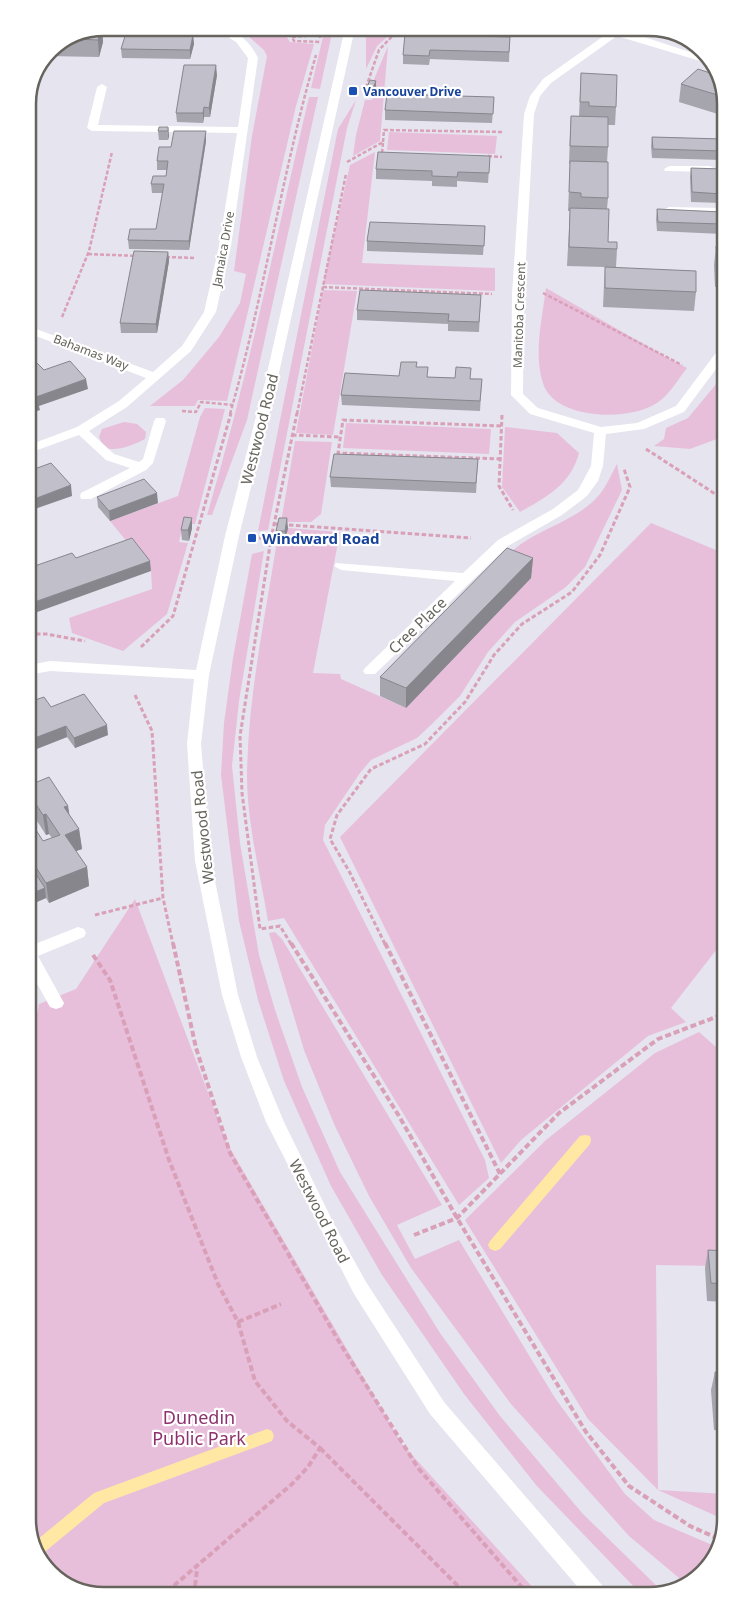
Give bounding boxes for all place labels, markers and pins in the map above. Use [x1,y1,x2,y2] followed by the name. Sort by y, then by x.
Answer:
[363,83,461,100] place label: Vancouver Drive
[347,85,359,97] marker: Vancouver Drive
[262,528,380,548] place label: Windward Road
[246,532,258,544] marker: Windward Road

